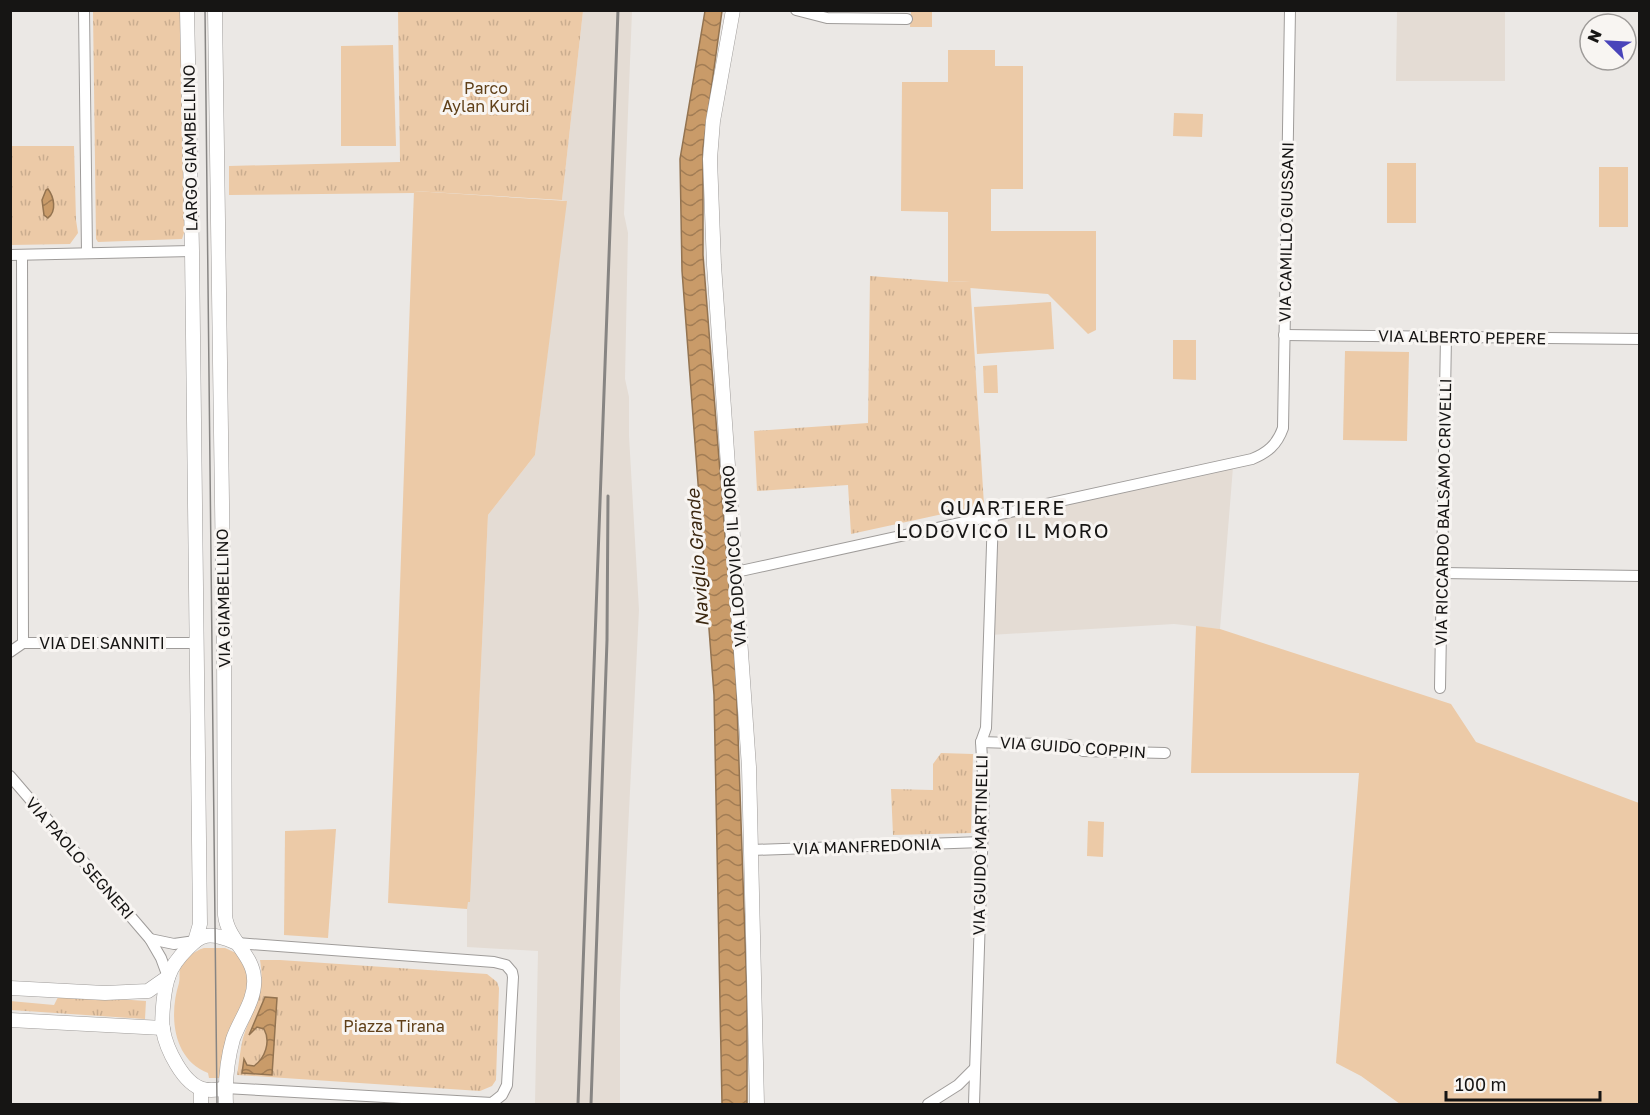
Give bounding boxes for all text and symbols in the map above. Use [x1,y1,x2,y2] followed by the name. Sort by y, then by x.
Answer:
[1578,12,1638,72] north arrow
[1583,26,1606,46] text: N
[179,64,201,232] street label: LARGO GIAMBELLINO
[442,78,530,116] park label: Parco Aylan Kurdi
[1274,142,1298,322] street label: VIA CAMILLO GIUSSANI
[1378,326,1546,348] street label: VIA ALBERTO PEPERE
[1431,378,1455,646] street label: VIA RICCARDO BALSAMO CRIVELLI
[718,464,750,648] street label: VIA LODOVICO IL MORO
[681,487,713,627] water label: Naviglio Grande
[896,495,1110,542] district label: QUARTIERE LODOVICO IL MORO
[212,528,234,668] street label: VIA GIAMBELLINO
[39,633,165,653] street label: VIA DEI SANNITI
[999,732,1147,762] street label: VIA GUIDO COPPIN
[968,754,992,936] street label: VIA GUIDO MARTINELLI
[22,793,138,923] street label: VIA PAOLO SEGNERI
[793,833,942,859] street label: VIA MANFREDONIA
[343,1016,445,1036] park label: Piazza Tirana
[1446,1064,1600,1102] scale bar
[1455,1073,1506,1095] text: 100 m

